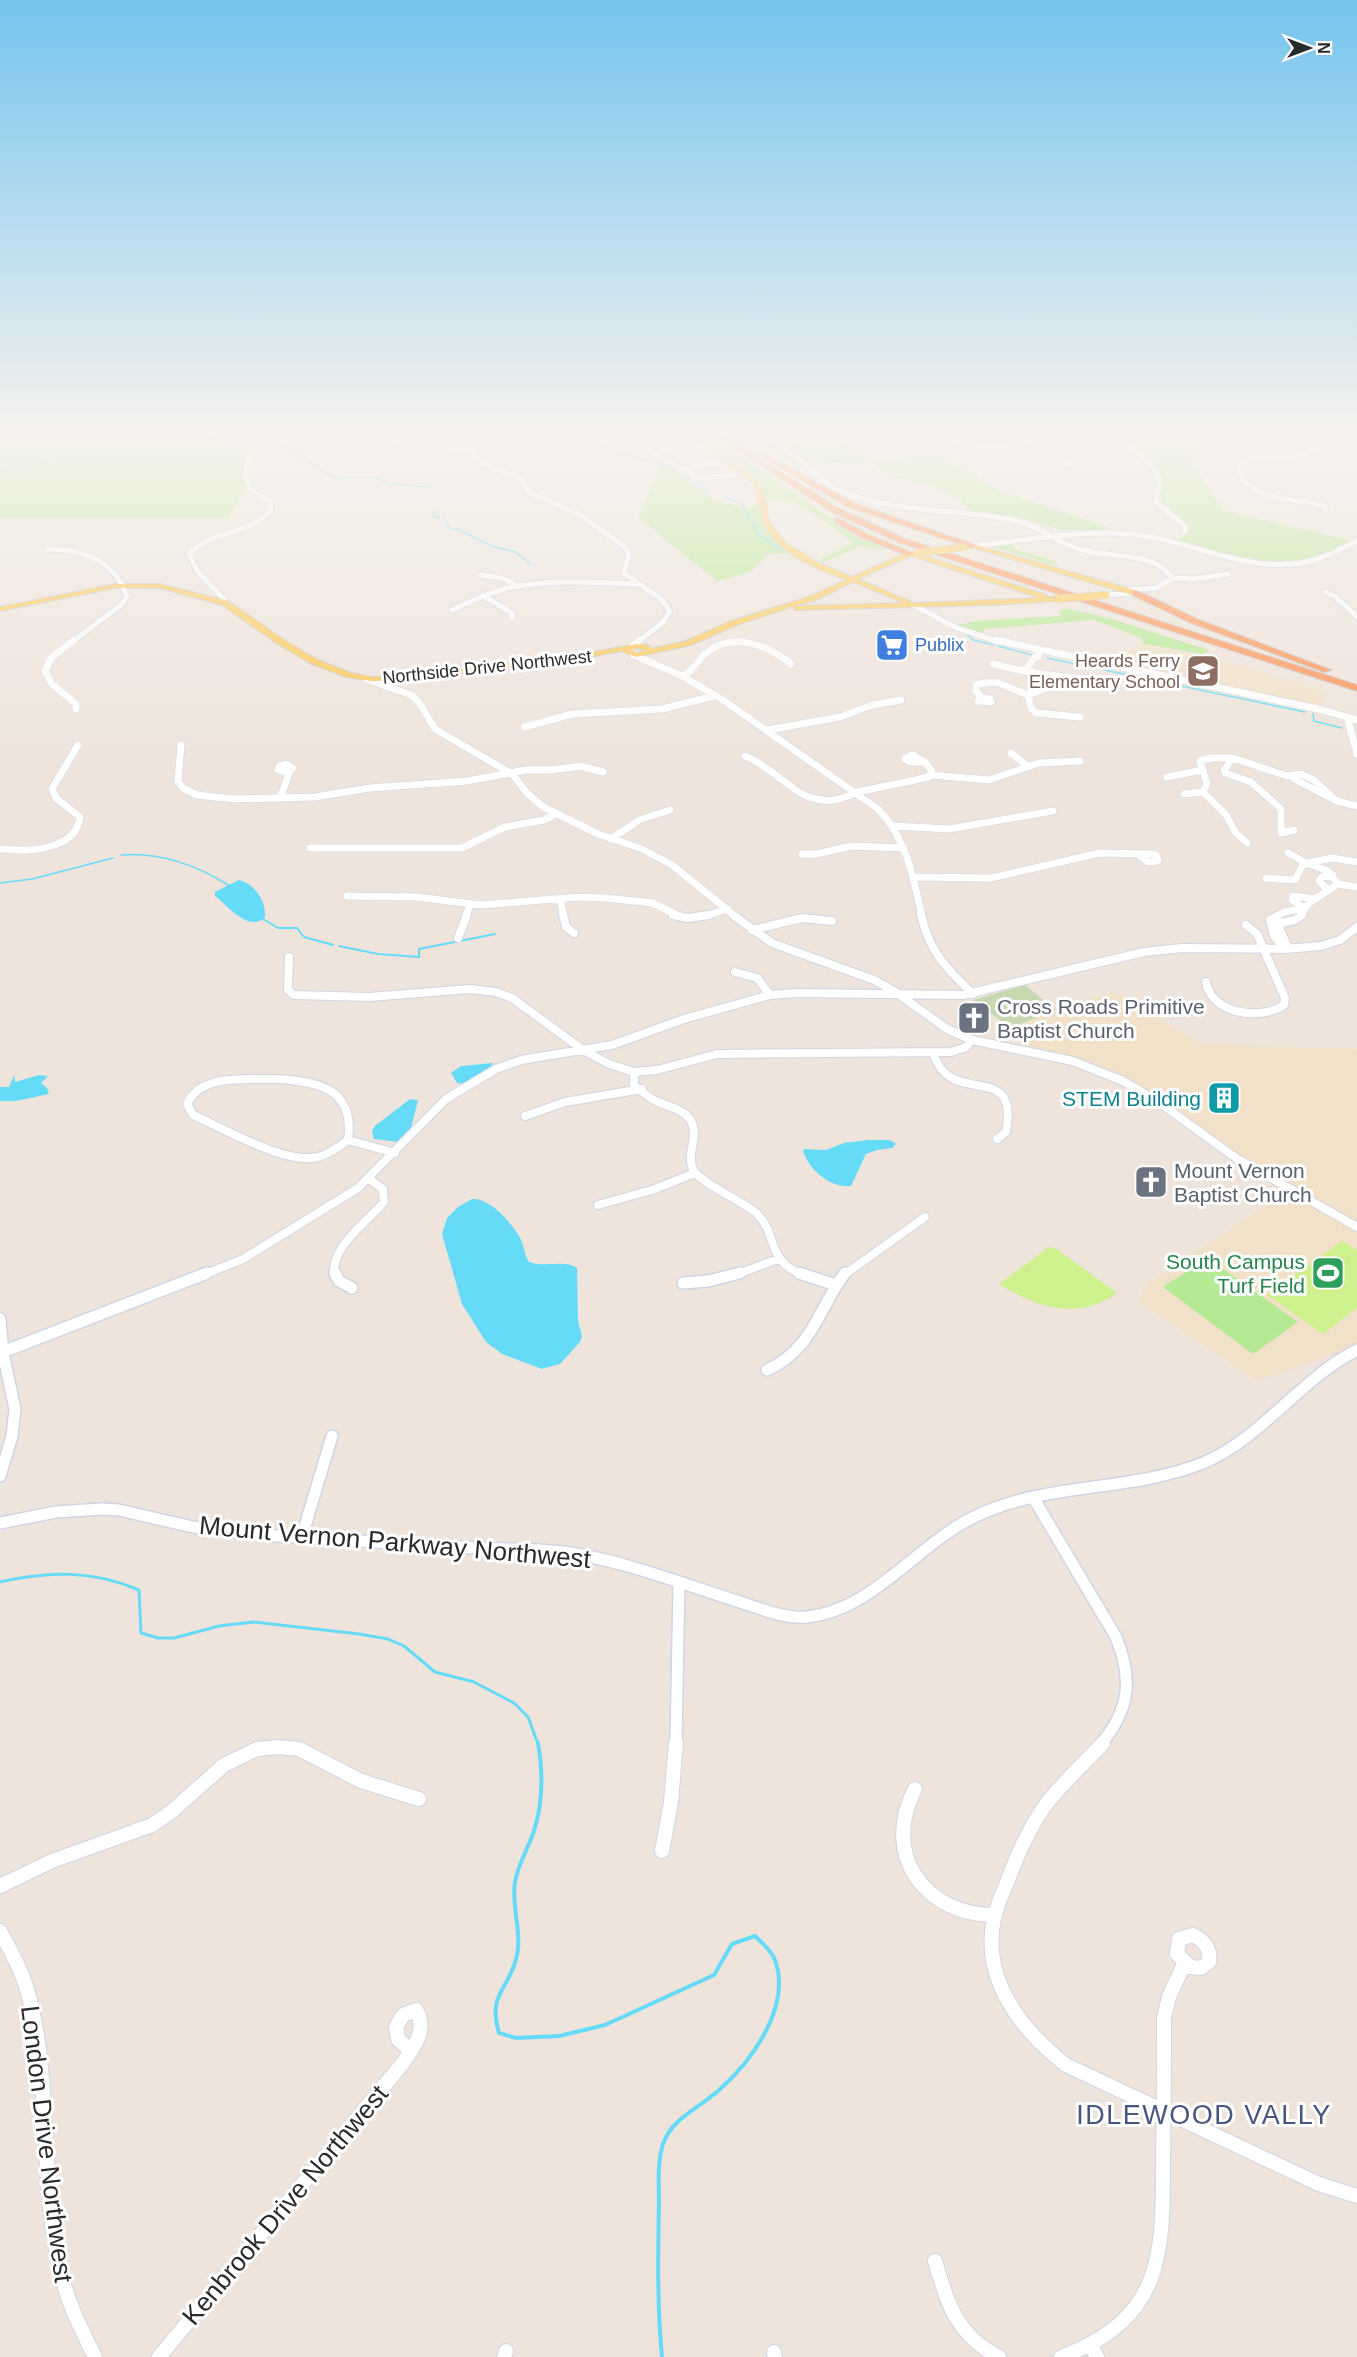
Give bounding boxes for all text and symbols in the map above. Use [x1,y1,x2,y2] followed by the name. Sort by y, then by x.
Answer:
[1279,18,1339,78] north arrow
[1315,42,1332,54] text: N
[874,627,910,663] supermarket icon: Publix
[915,635,964,655] place label: Publix
[381,646,593,688] street label: Northside Drive Northwest
[1029,651,1180,692] place label: Heards Ferry Elementary School
[1185,653,1221,689] school or university icon: Heards Ferry Elementary School
[997,995,1205,1042] place label: Cross Roads Primitive Baptist Church
[956,1000,992,1036] church icon: Cross Roads Primitive Baptist Church
[1206,1080,1242,1116] building icon: STEM Building
[1062,1087,1201,1110] place label: STEM Building
[1174,1159,1312,1206] place label: Mount Vernon Baptist Church
[1133,1164,1169,1200] church icon: Mount Vernon Baptist Church
[1166,1250,1305,1297] place label: South Campus Turf Field
[1310,1255,1346,1291] sports icon: South Campus Turf Field
[198,1510,593,1574] street label: Mount Vernon Parkway Northwest
[15,2004,79,2285] street label: London Drive Northwest
[176,2079,395,2331] street label: Kenbrook Drive Northwest
[1076,2100,1332,2130] district label: IDLEWOOD VALLY

